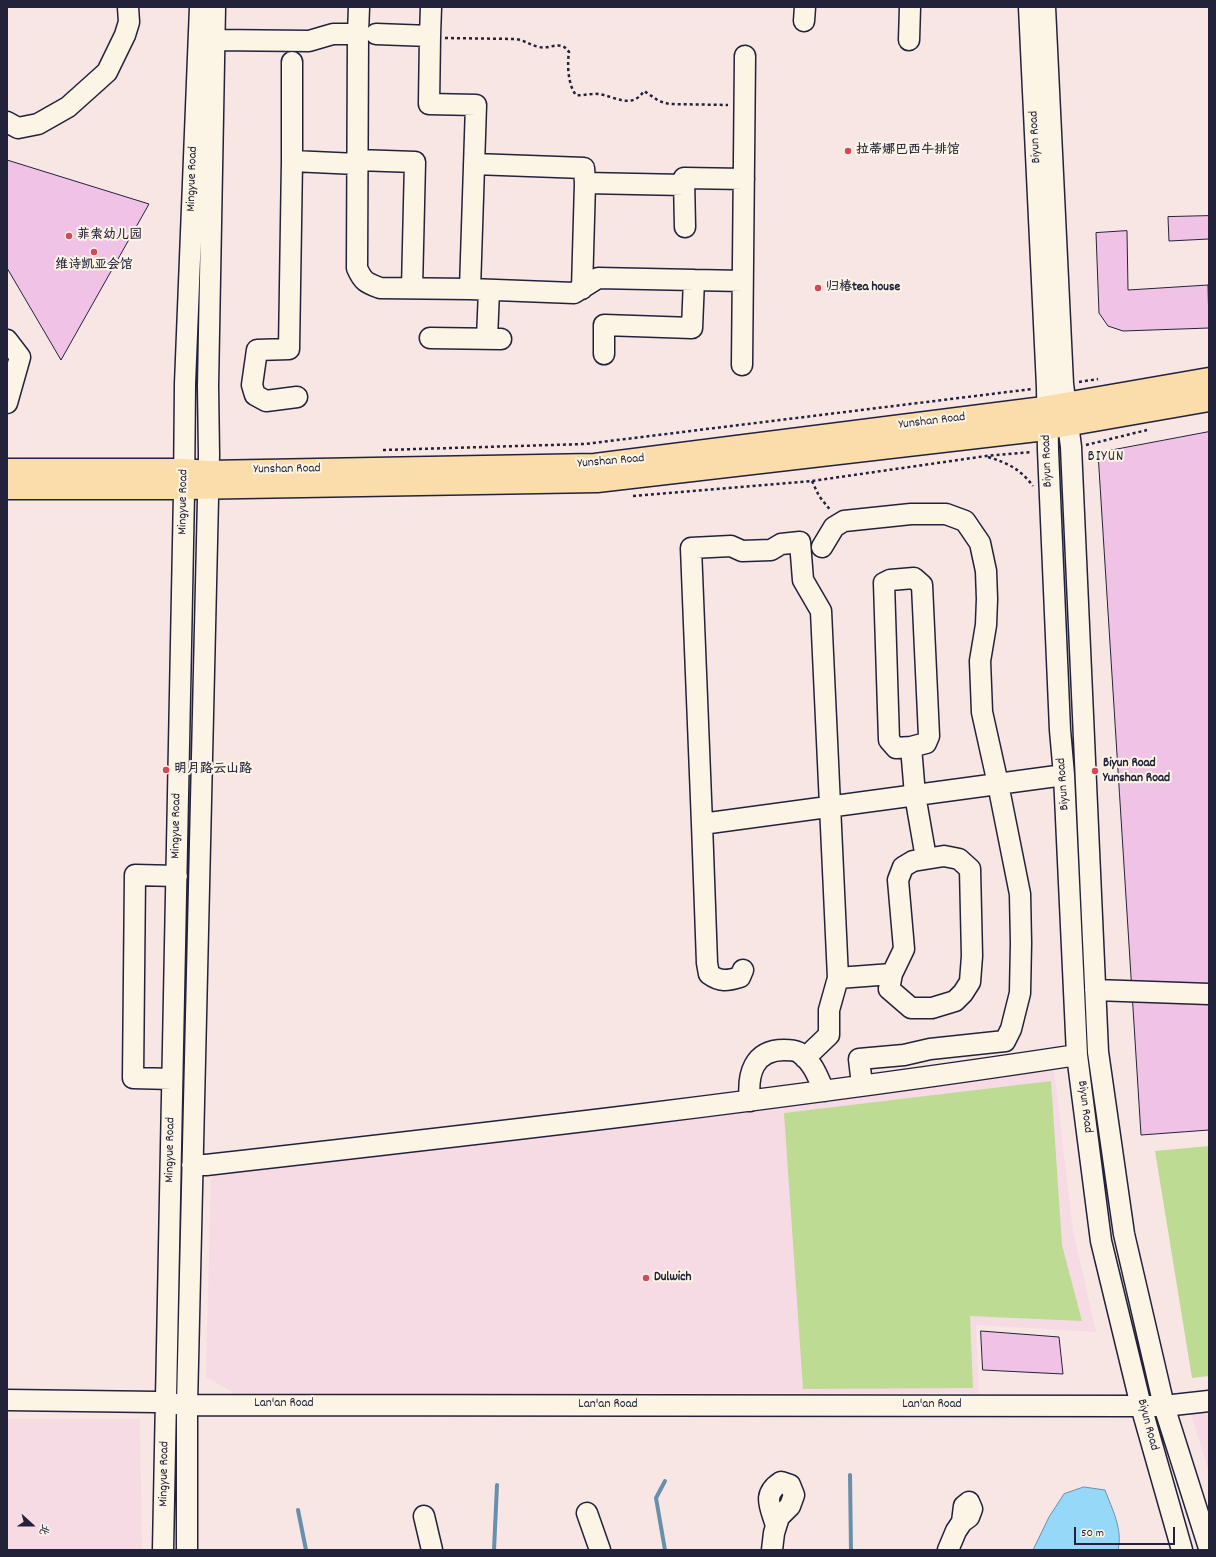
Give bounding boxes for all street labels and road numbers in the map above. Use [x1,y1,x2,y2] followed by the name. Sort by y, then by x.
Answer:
[1027,110,1045,164] street label: Biyun Road
[184,146,202,212] street label: Mingyue Road
[898,410,966,434] street label: Yunshan Road
[1039,434,1057,488] street label: Biyun Road
[577,451,645,473] street label: Yunshan Road
[253,462,321,478] street label: Yunshan Road
[176,469,192,535] street label: Mingyue Road
[1054,757,1074,811] street label: Biyun Road
[169,793,185,859] street label: Mingyue Road
[1073,1080,1095,1134] street label: Biyun Road
[163,1117,179,1183] street label: Mingyue Road
[254,1396,314,1412] street label: Lan'an Road
[578,1397,638,1413] street label: Lan'an Road
[902,1397,962,1413] street label: Lan'an Road
[1133,1398,1161,1452] street label: Biyun Road
[157,1441,173,1507] street label: Mingyue Road

